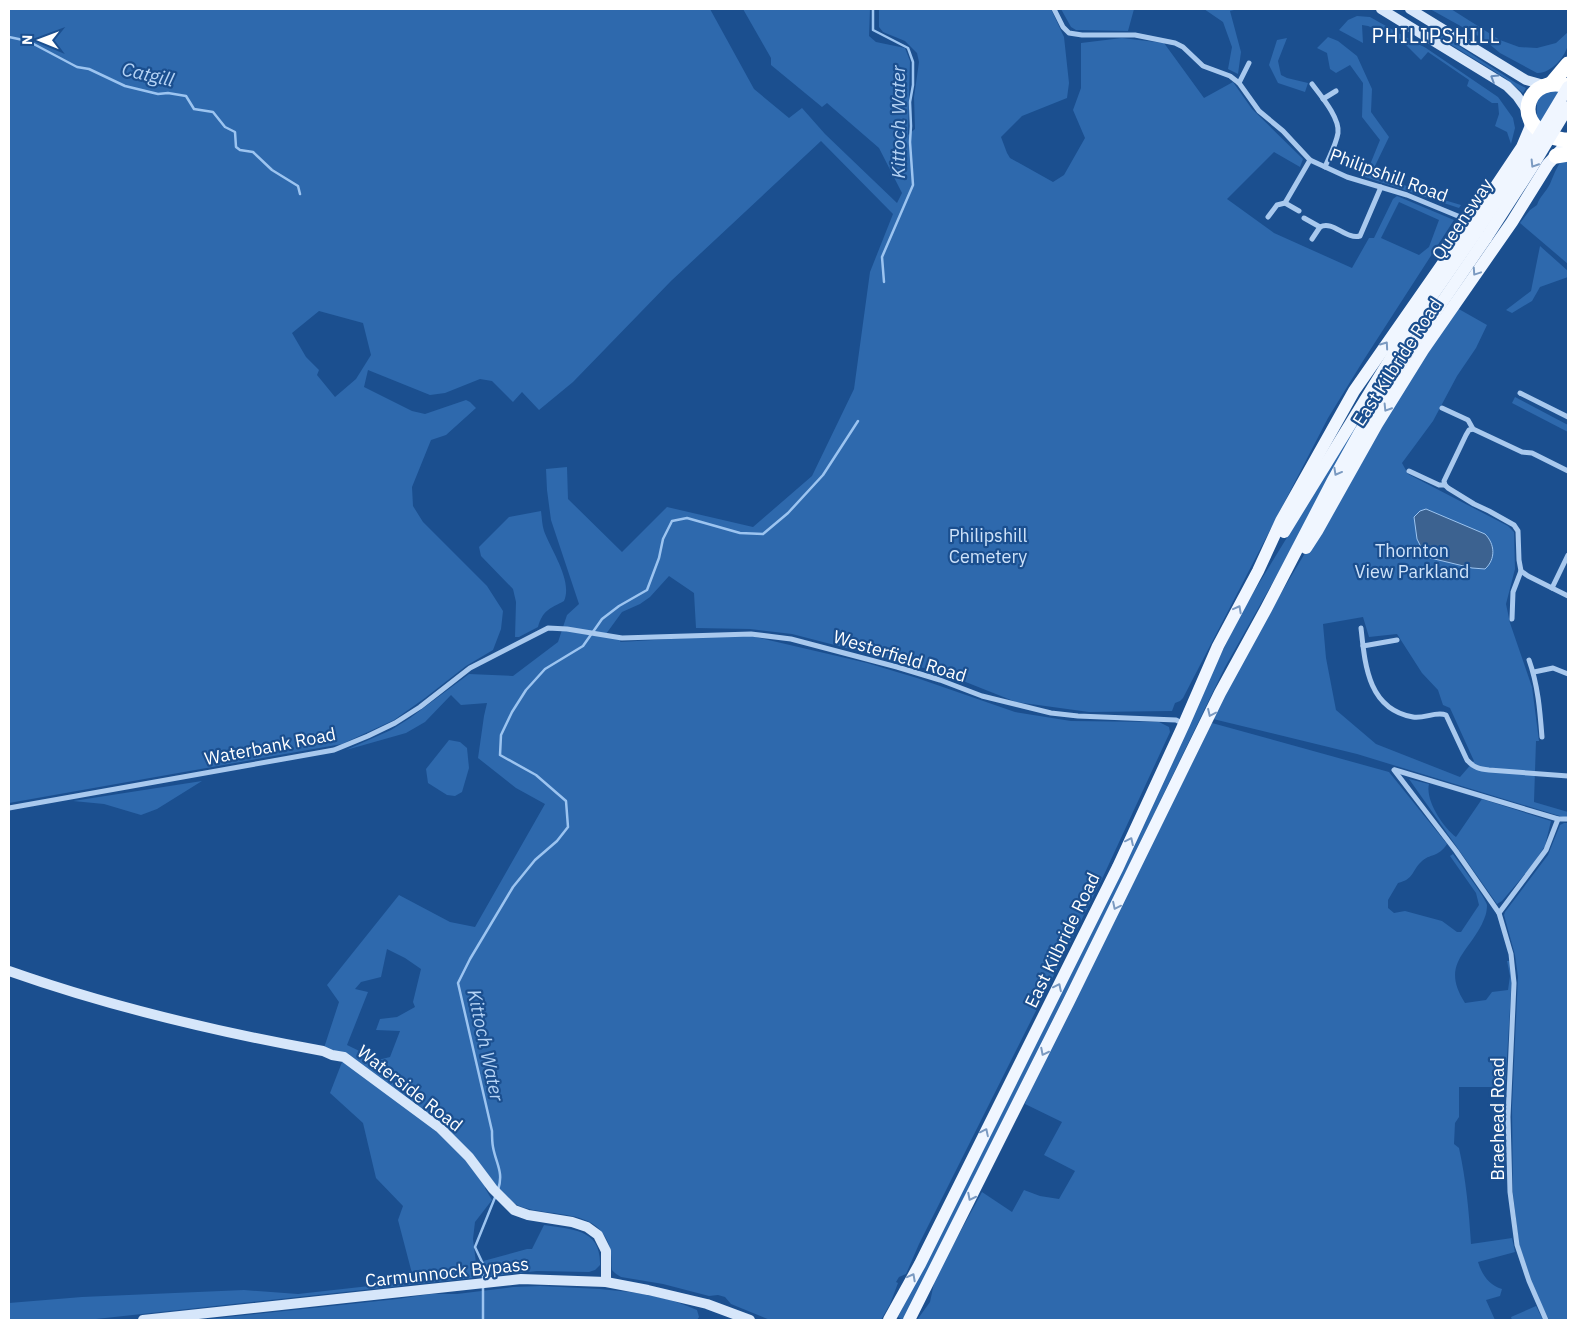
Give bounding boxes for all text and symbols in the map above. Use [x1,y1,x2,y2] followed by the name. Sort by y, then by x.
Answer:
[15,15,65,65] north arrow
[1371,22,1501,49] district label: PHILIPSHILL
[18,35,36,45] text: N
[120,56,176,92] water label: Catgill
[886,64,910,179] water label: Kittoch Water
[1490,75,1499,84] one-way arrow
[1327,143,1451,207] street label: Philipshill Road
[1530,159,1540,168] one-way arrow
[1426,174,1498,264] street label: Queensway
[1473,267,1482,276] one-way arrow
[1347,294,1447,430] street label: East Kilbride Road
[1379,342,1388,351] one-way arrow
[1384,402,1393,412] one-way arrow
[1333,467,1343,476] one-way arrow
[949,524,1027,568] park label: Philipshill Cemetery
[1355,539,1469,583] park label: Thornton View Parkland
[1232,605,1242,614] one-way arrow
[831,625,969,687] street label: Westerfield Road
[1206,708,1217,717] one-way arrow
[202,722,338,770] street label: Waterbank Road
[1124,837,1134,846] one-way arrow
[1019,869,1105,1011] street label: East Kilbride Road
[1112,901,1122,910] one-way arrow
[1052,983,1062,992] one-way arrow
[462,987,510,1104] water label: Kittoch Water
[353,1040,467,1136] street label: Waterside Road
[1040,1046,1050,1055] one-way arrow
[1486,1057,1509,1181] street label: Braehead Road
[979,1128,989,1137] one-way arrow
[967,1192,977,1201] one-way arrow
[364,1252,530,1292] street label: Carmunnock Bypass
[906,1274,916,1283] one-way arrow

